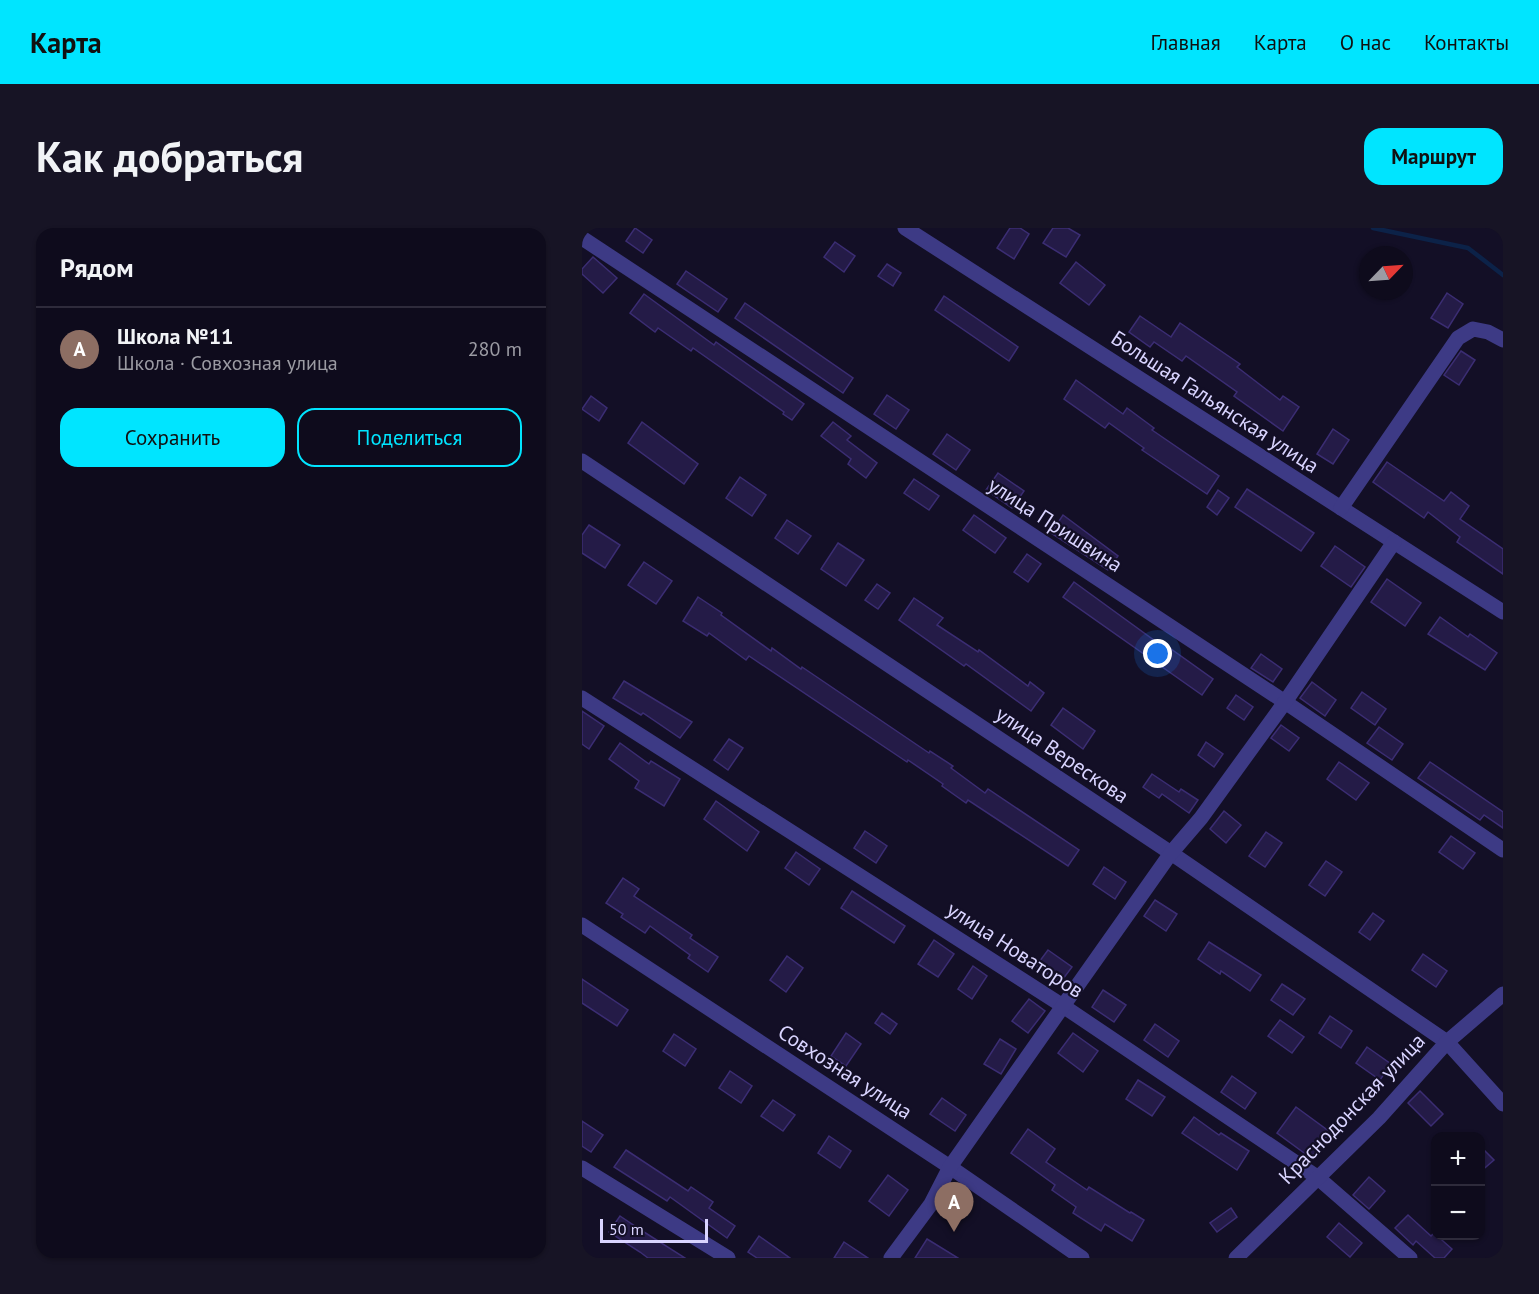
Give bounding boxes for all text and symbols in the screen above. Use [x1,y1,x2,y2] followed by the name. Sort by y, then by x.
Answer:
[30,24,102,61] text: Карта
[1150,29,1221,56] text: Главная
[1254,29,1307,56] text: Карта
[1340,29,1391,56] text: О нас
[1424,29,1509,56] text: Контакты
[1364,128,1503,185] button: Маршрут
[36,129,303,184] text: Как добраться
[1359,246,1413,300] north arrow
[60,251,134,284] text: Рядом
[117,322,234,350] text: Школа №11
[1106,324,1324,479] street label: Большая Гальянская улица
[73,336,86,362] text: A
[468,336,522,362] text: 280 m
[117,350,338,376] text: Школа · Совхозная улица
[60,408,285,467] button: Сохранить
[297,408,522,467] button: Поделиться
[983,471,1128,578] street label: улица Пришвина
[1143,639,1172,668] your location
[990,700,1134,809] street label: улица Верескова
[942,895,1089,1004] street label: улица Новаторов
[773,1018,917,1125] street label: Совхозная улица
[1273,1028,1431,1190] street label: Краснодонская улица
[1431,1132,1485,1240] map controls
[1431,1132,1485,1186] button: +
[934,1182,974,1232] pin: A
[1431,1186,1485,1240] button: −
[600,1216,708,1244] scale bar
[609,1219,644,1239] text: 50 m

